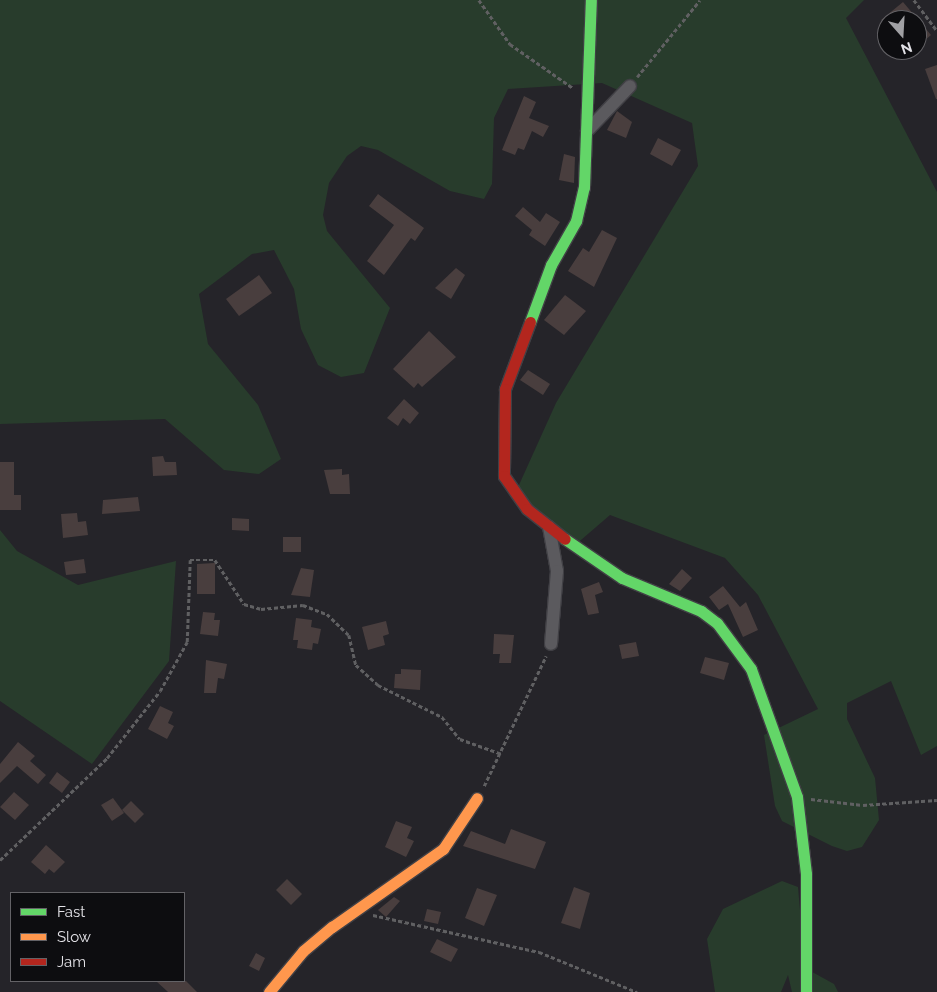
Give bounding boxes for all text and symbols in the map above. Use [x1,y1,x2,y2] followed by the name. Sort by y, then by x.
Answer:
[877,10,927,60] north arrow
[899,39,914,58] text: N
[10,892,185,982] legend
[57,903,85,921] text: Fast
[57,928,91,946] text: Slow
[57,953,86,971] text: Jam

